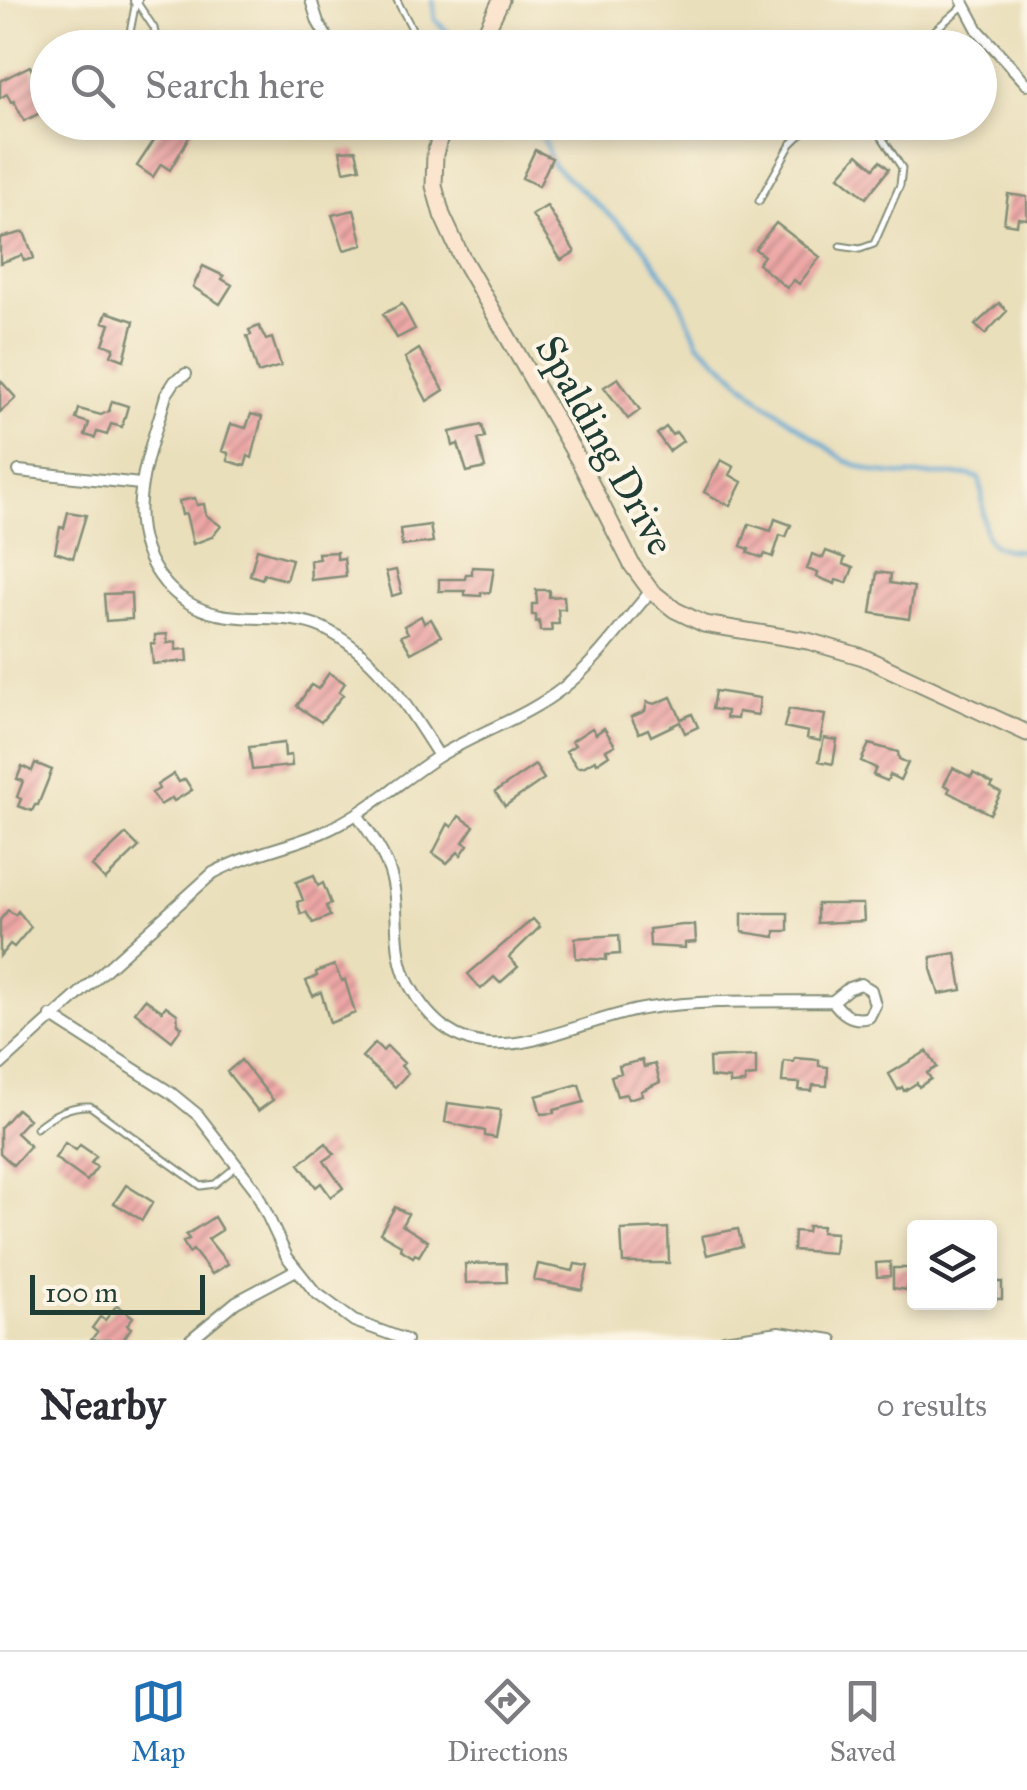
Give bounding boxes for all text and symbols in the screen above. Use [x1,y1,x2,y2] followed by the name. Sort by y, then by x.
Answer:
[30,30,997,140] search box
[65,58,120,113] icon: search
[145,62,325,108] text: Search here
[525,327,686,563] street label: Spalding Drive
[907,1220,997,1310] map controls
[907,1220,997,1310] button: layers
[30,1270,205,1314] scale bar
[45,1275,118,1310] text: 100 m
[40,1379,165,1431] text: Nearby
[876,1386,987,1425] text: 0 results
[131,1674,186,1769] tab: Map
[447,1674,568,1769] tab: Directions
[830,1674,896,1769] tab: Saved

